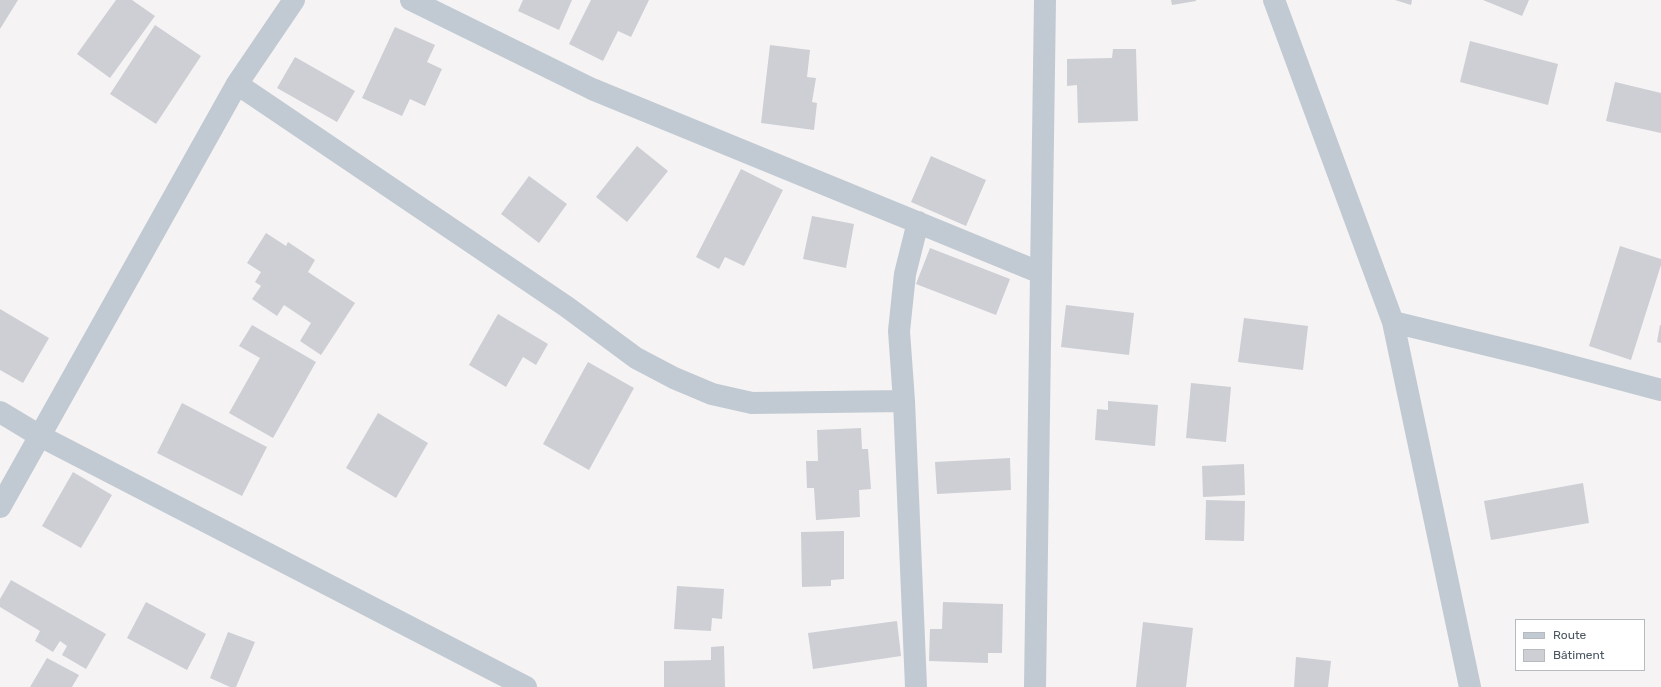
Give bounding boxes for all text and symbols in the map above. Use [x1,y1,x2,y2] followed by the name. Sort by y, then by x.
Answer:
[1515,619,1645,671] legend
[1553,628,1586,642] text: Route
[1553,648,1604,662] text: Bâtiment

